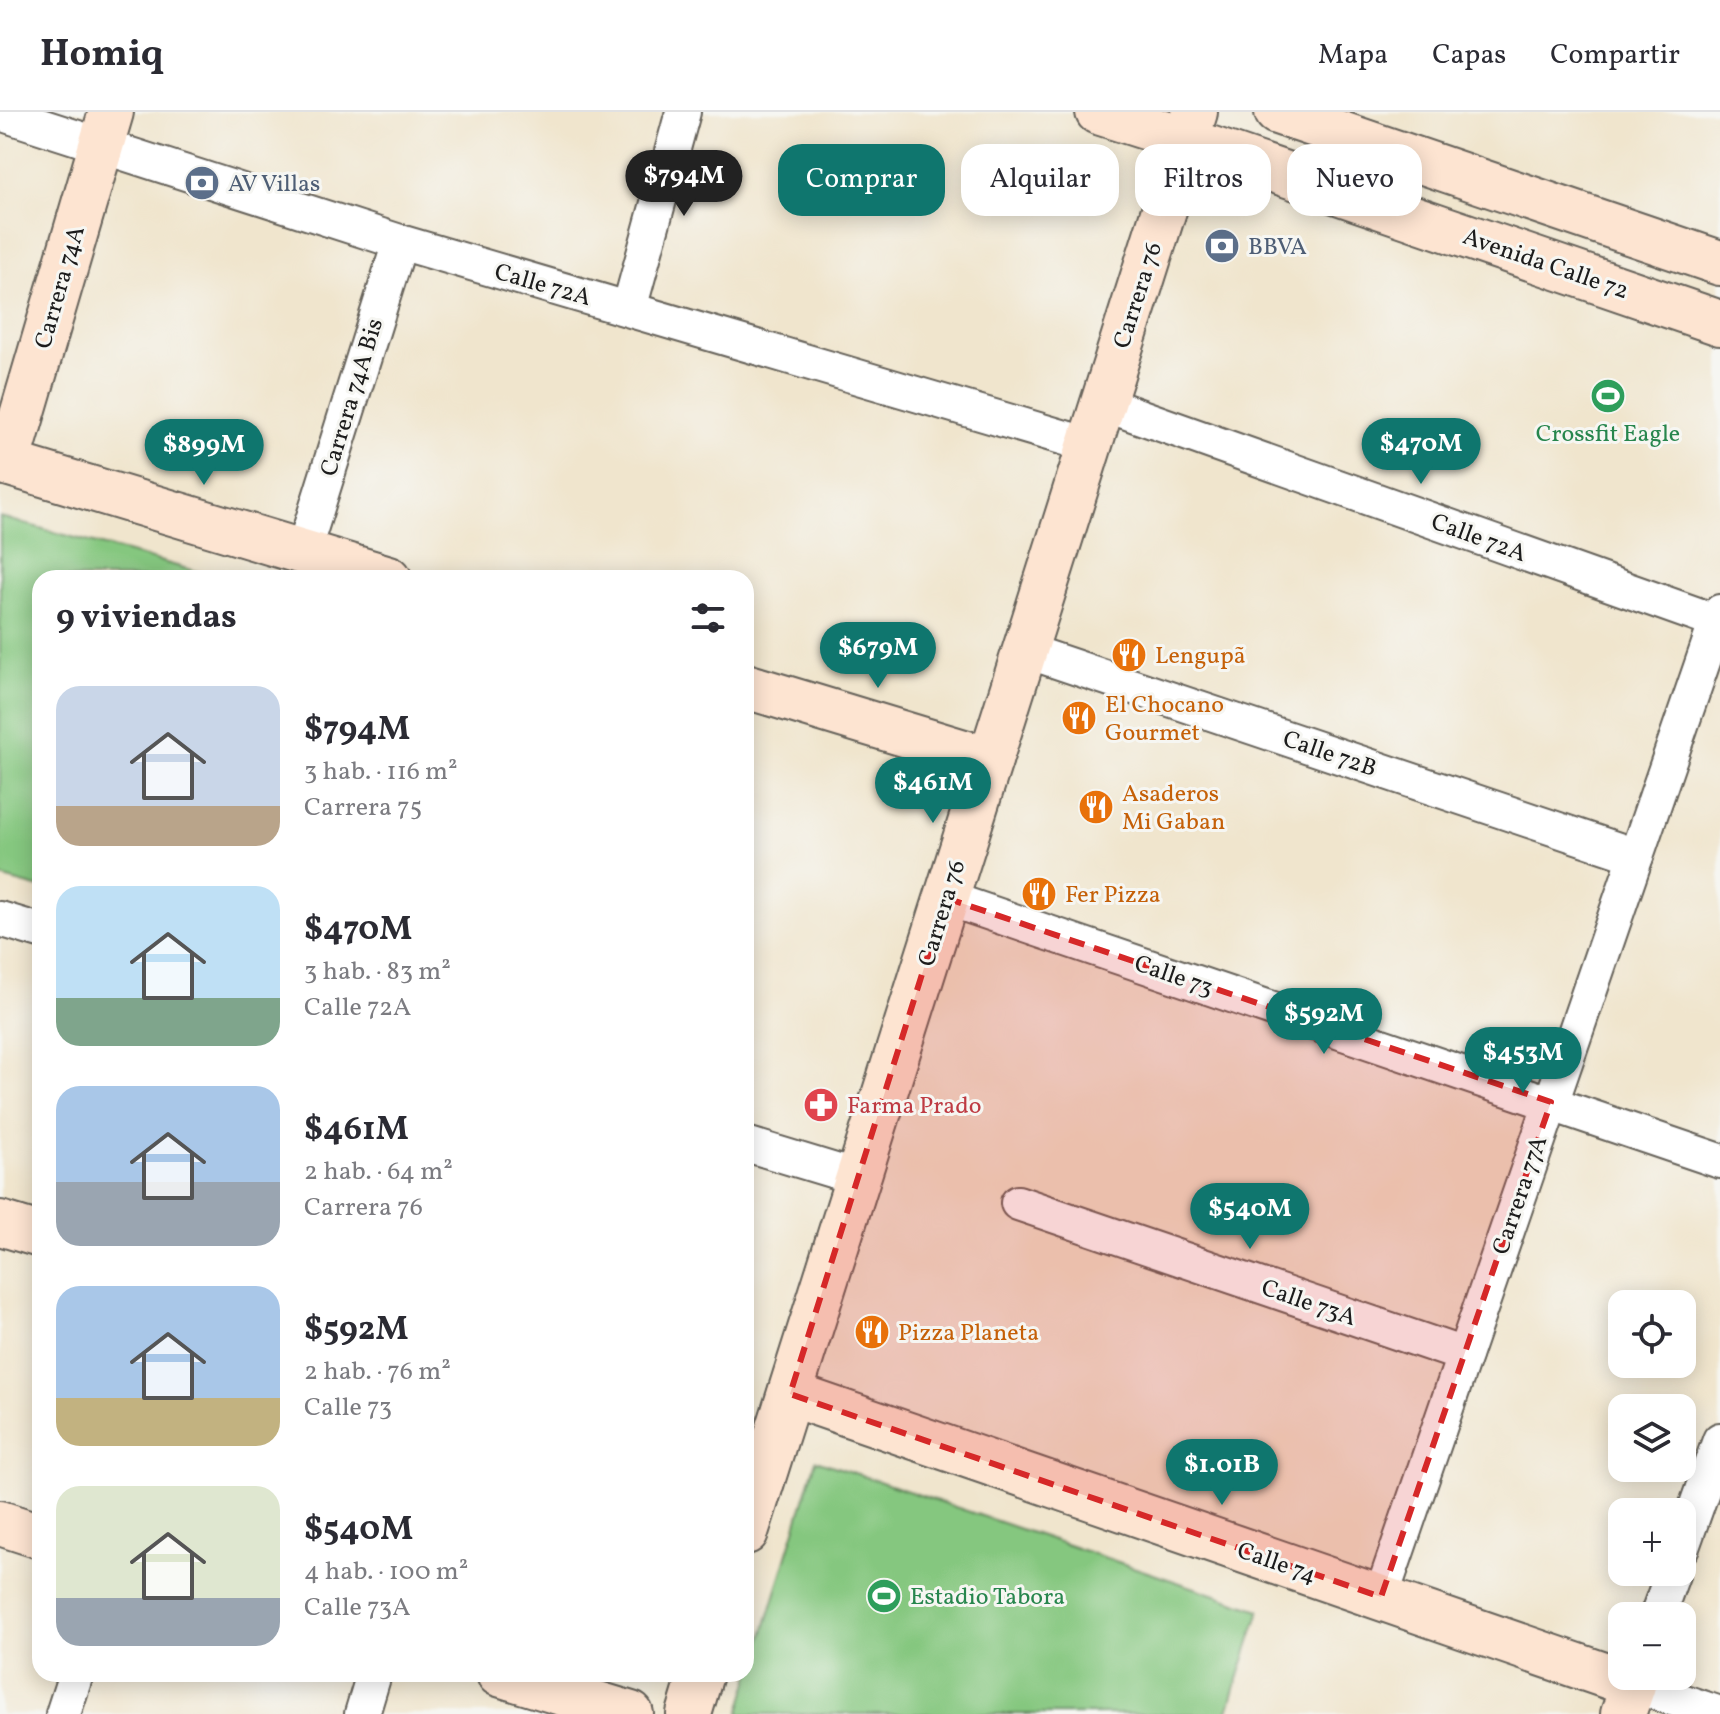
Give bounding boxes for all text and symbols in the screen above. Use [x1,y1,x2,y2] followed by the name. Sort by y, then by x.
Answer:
[40,29,163,82] text: Homiq
[1318,36,1388,75] text: Mapa
[1432,36,1506,75] text: Capas
[1550,36,1680,75] text: Compartir
[778,144,945,216] chip: Comprar
[961,144,1119,216] chip: Alquilar
[1135,144,1271,216] chip: Filtros
[1287,144,1422,216] chip: Nuevo
[628,150,740,218] pin: $794M
[643,158,725,194] text: $794M
[183,164,221,202] bank icon: AV Villas
[228,168,320,202] place label: AV Villas
[1458,221,1633,309] street label: Avenida Calle 72
[27,222,95,353] street label: Carrera 74A
[1203,227,1241,265] bank icon: BBVA
[1248,231,1307,265] place label: BBVA
[1106,238,1172,353] street label: Carrera 76
[490,256,595,316] street label: Calle 72A
[313,314,393,481] street label: Carrera 74A Bis
[1589,377,1627,415] sports icon: Crossfit Eagle
[1365,418,1477,486] pin: $470M
[1536,418,1680,452] place label: Crossfit Eagle
[148,419,260,487] pin: $899M
[1380,426,1462,462] text: $470M
[163,427,245,463] text: $899M
[1426,506,1531,572] street label: Calle 72A
[56,595,237,642] text: 9 viviendas
[686,596,730,640] icon: filters
[822,622,934,690] pin: $679M
[838,630,918,666] text: $679M
[1110,636,1148,674] restaurant icon: Lengupã
[1155,640,1246,674] place label: Lengupã
[1105,689,1224,751] place label: El Chocano Gourmet
[1060,699,1098,737] restaurant icon: El Chocano Gourmet
[304,707,410,754] text: $794M
[120,718,216,814] icon: home
[1278,723,1381,787] street label: Calle 72B
[304,754,458,790] text: 3 hab. · 116 m²
[877,757,989,825] pin: $461M
[893,765,973,801] text: $461M
[1122,778,1225,840] place label: Asaderos Mi Gaban
[1077,788,1115,826] restaurant icon: Asaderos Mi Gaban
[304,790,422,826] text: Carrera 75
[911,856,975,971] street label: Carrera 76
[1020,875,1058,913] restaurant icon: Fer Pizza
[1065,879,1161,913] place label: Fer Pizza
[304,907,412,954] text: $470M
[120,918,216,1014] icon: home
[1129,948,1217,1006] street label: Calle 73
[304,954,451,990] text: 3 hab. · 83 m²
[1268,988,1380,1056] pin: $592M
[304,990,411,1026] text: Calle 72A
[1284,996,1364,1032] text: $592M
[1467,1027,1579,1095] pin: $453M
[1483,1035,1563,1071] text: $453M
[802,1086,840,1124] pharmacy icon: Farma Prado
[847,1090,982,1124] place label: Farma Prado
[304,1107,409,1154] text: $461M
[120,1118,216,1214] icon: home
[1485,1132,1557,1260] street label: Carrera 77A
[304,1154,453,1190] text: 2 hab. · 64 m²
[1194,1183,1306,1251] pin: $540M
[304,1190,423,1226] text: Carrera 76
[1208,1191,1292,1227] text: $540M
[1256,1272,1360,1336] street label: Calle 73A
[1608,1290,1696,1690] map controls
[1608,1290,1696,1378] button: locate
[304,1307,408,1354] text: $592M
[853,1313,891,1351] restaurant icon: Pizza Planeta
[898,1317,1039,1351] place label: Pizza Planeta
[120,1318,216,1414] icon: home
[304,1354,451,1390] text: 2 hab. · 76 m²
[304,1390,392,1426] text: Calle 73
[1608,1394,1696,1482] button: layers
[1157,1439,1287,1507] pin: $1.01B
[1184,1447,1260,1483] text: $1.01B
[1608,1498,1696,1586] button: +
[304,1507,413,1554] text: $540M
[120,1518,216,1614] icon: home
[1232,1535,1321,1593] street label: Calle 74
[304,1554,468,1590] text: 4 hab. · 100 m²
[865,1577,903,1615] sports icon: Estadio Tabora
[910,1581,1065,1615] place label: Estadio Tabora
[304,1590,410,1626] text: Calle 73A
[1608,1602,1696,1690] button: −

